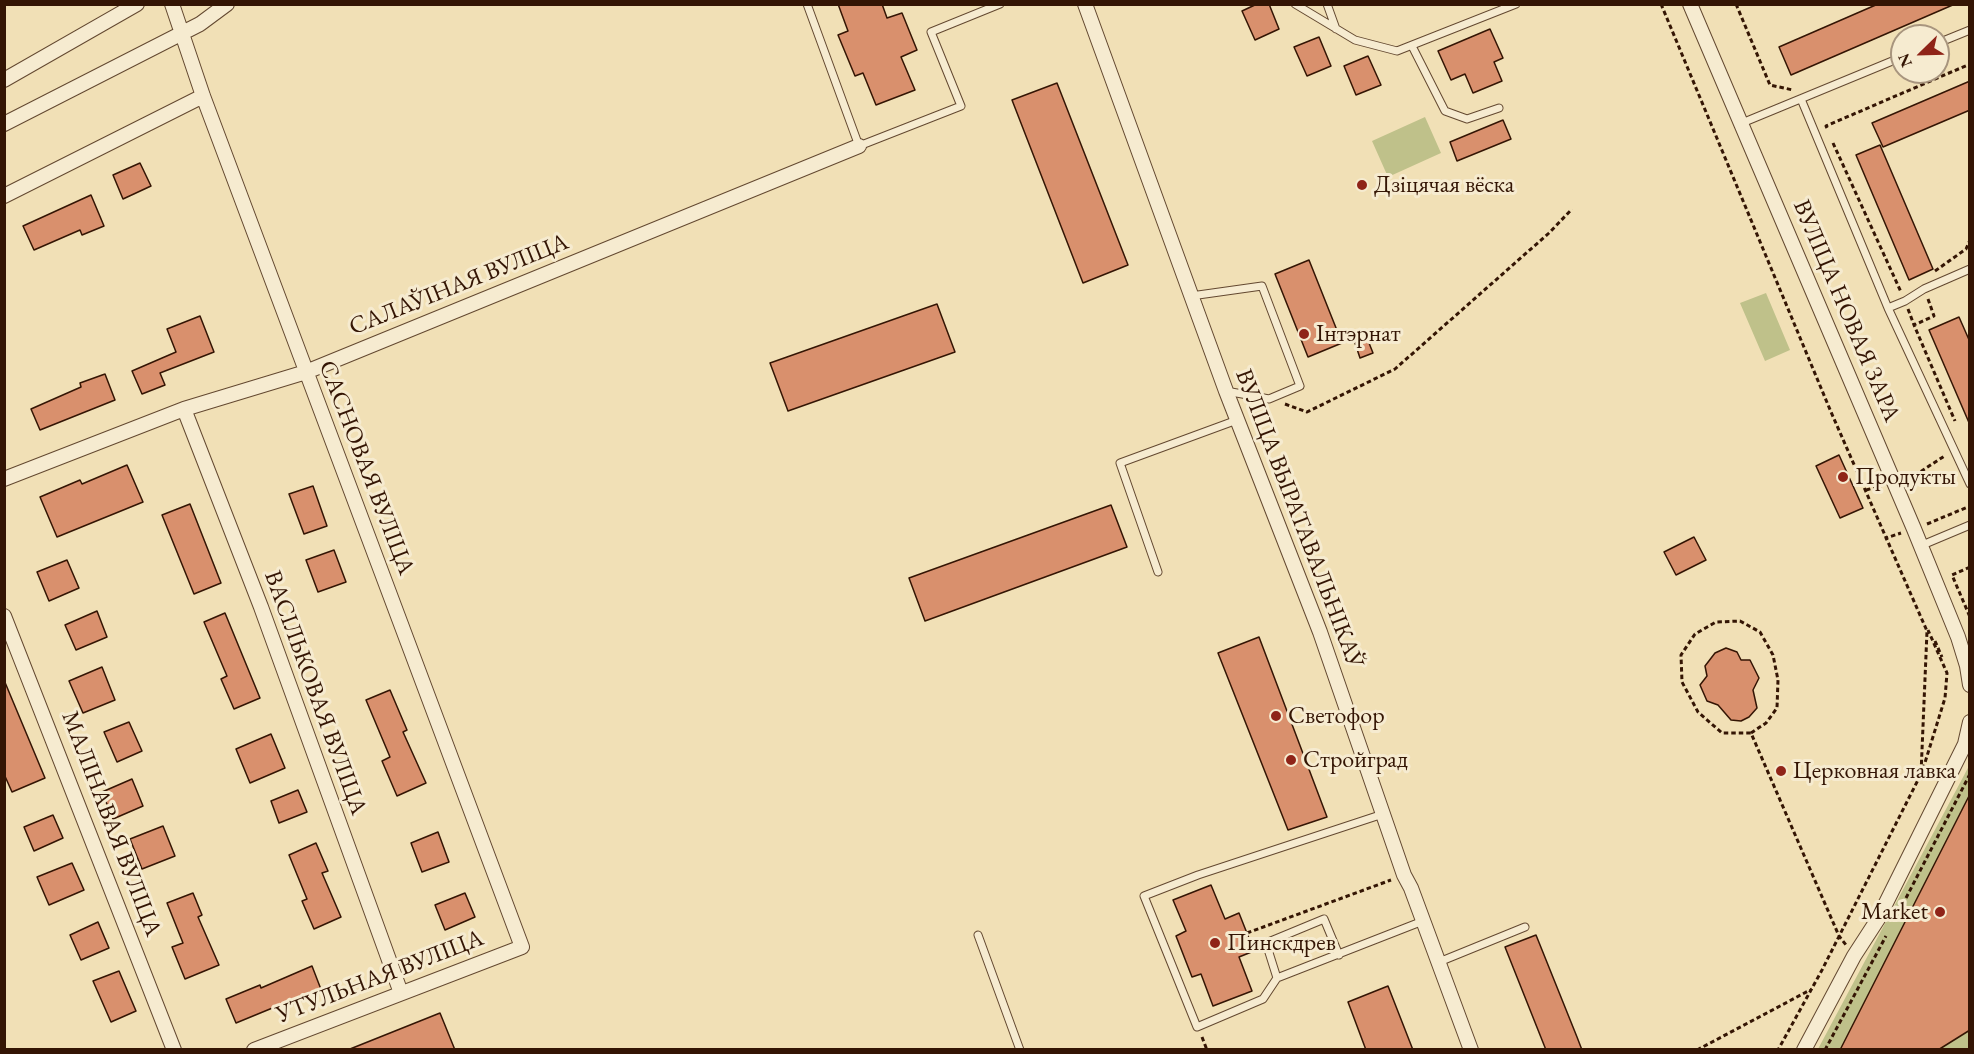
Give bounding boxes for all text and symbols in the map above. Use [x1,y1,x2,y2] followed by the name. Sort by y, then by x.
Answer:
[1890,24,1950,84] north arrow
[1893,50,1917,71] text: N
[1374,171,1514,199] place label: Дзіцячая вёска
[1355,178,1369,192] marker: Дзіцячая вёска
[1786,196,1906,426] street label: ВУЛІЦА НОВАЯ ЗАРА
[345,228,573,342] street label: САЛАЎІНАЯ ВУЛІЦА
[1316,320,1401,348] place label: Інтэрнат
[1297,327,1311,341] marker: Інтэрнат
[312,357,420,579] street label: САСНОВАЯ ВУЛІЦА
[1229,365,1369,673] street label: ВУЛІЦА ВЫРАТАВАЛЬНІКАЎ
[1855,463,1956,491] place label: Продукты
[1836,470,1850,484] marker: Продукты
[257,567,373,819] street label: ВАСІЛЬКОВАЯ ВУЛІЦА
[1288,702,1385,730] place label: Светофор
[55,707,167,941] street label: МАЛІНАВАЯ ВУЛІЦА
[1269,709,1283,723] marker: Светофор
[1303,746,1408,774] place label: Стройград
[1284,753,1298,767] marker: Стройград
[1793,757,1956,785] place label: Церковная лавка
[1774,764,1788,778] marker: Церковная лавка
[1861,898,1928,926] place label: Market
[1933,905,1947,919] marker: Market
[272,924,488,1030] street label: УТУЛЬНАЯ ВУЛІЦА
[1227,929,1336,957] place label: Пинскдрев
[1208,936,1222,950] marker: Пинскдрев

